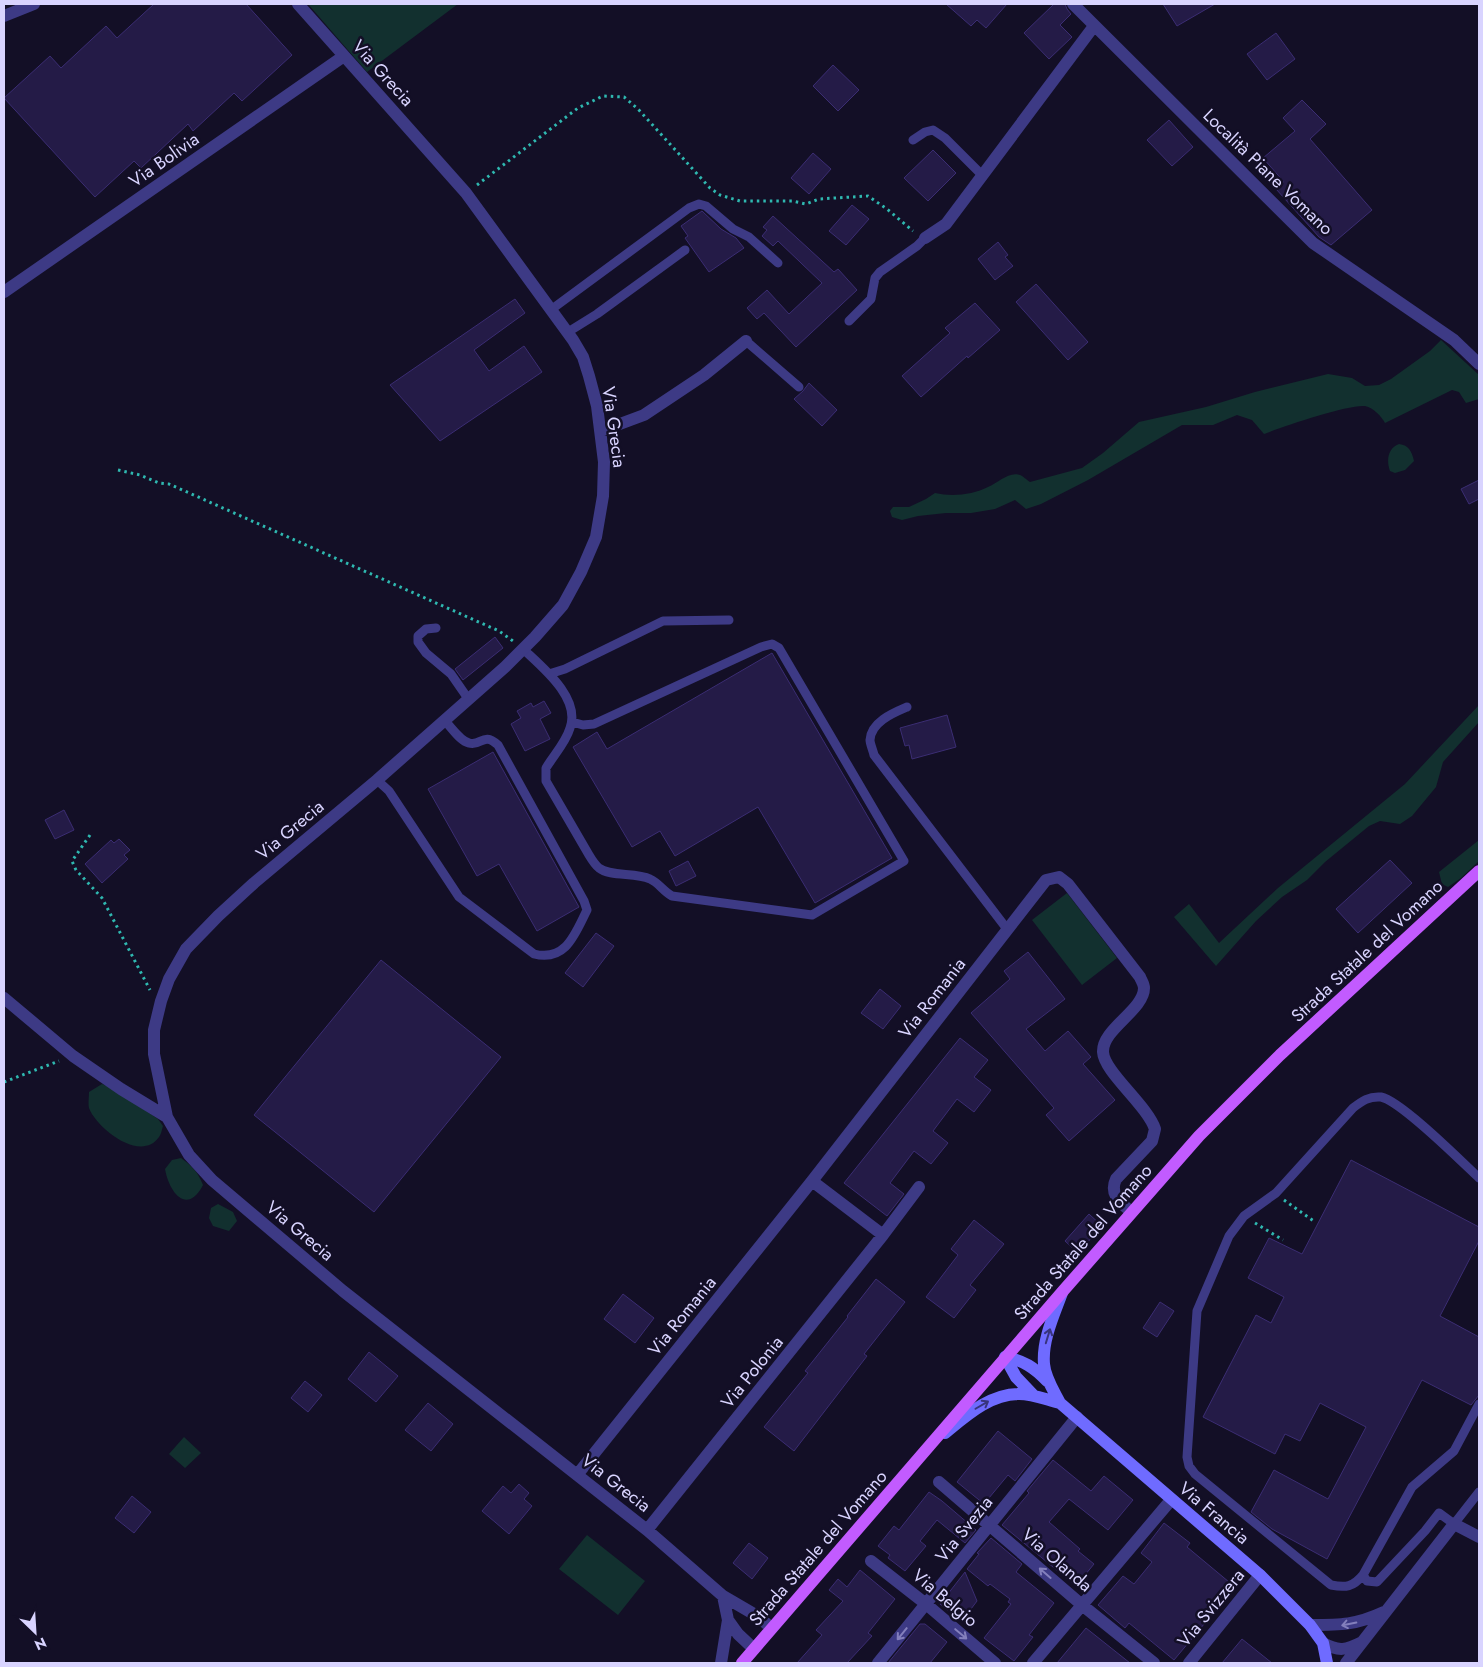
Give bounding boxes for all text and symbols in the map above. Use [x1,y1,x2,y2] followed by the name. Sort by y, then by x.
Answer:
[346,34,420,112] street label: Via Grecia
[1197,103,1339,241] street label: Località Piane Vomano
[124,126,204,194] street label: Via Bolivia
[595,385,633,469] street label: Via Grecia
[250,794,330,866] street label: Via Grecia
[1285,873,1449,1028] street label: Strada Statale del Vomano
[892,952,972,1044] street label: Via Romania
[1008,1158,1158,1326] street label: Strada Statale del Vomano
[260,1195,340,1267] street label: Via Grecia
[642,1271,722,1361] street label: Via Romania
[1043,1329,1053,1345] one-way arrow
[715,1330,789,1414] street label: Via Polonia
[974,1400,988,1410] one-way arrow
[576,1448,656,1518] street label: Via Grecia
[743,1464,893,1632] street label: Strada Statale del Vomano
[1173,1476,1255,1550] street label: Via Francia
[929,1490,999,1568] street label: Via Svezia
[1016,1522,1098,1598] street label: Via Olanda
[906,1563,984,1633] street label: Via Belgio
[1171,1563,1251,1653] street label: Via Svizzera
[1039,1568,1052,1579] one-way arrow
[10,1607,60,1657] north arrow
[1342,1619,1358,1629] one-way arrow
[897,1627,908,1640] one-way arrow
[954,1628,967,1639] one-way arrow
[31,1632,50,1655] text: N

